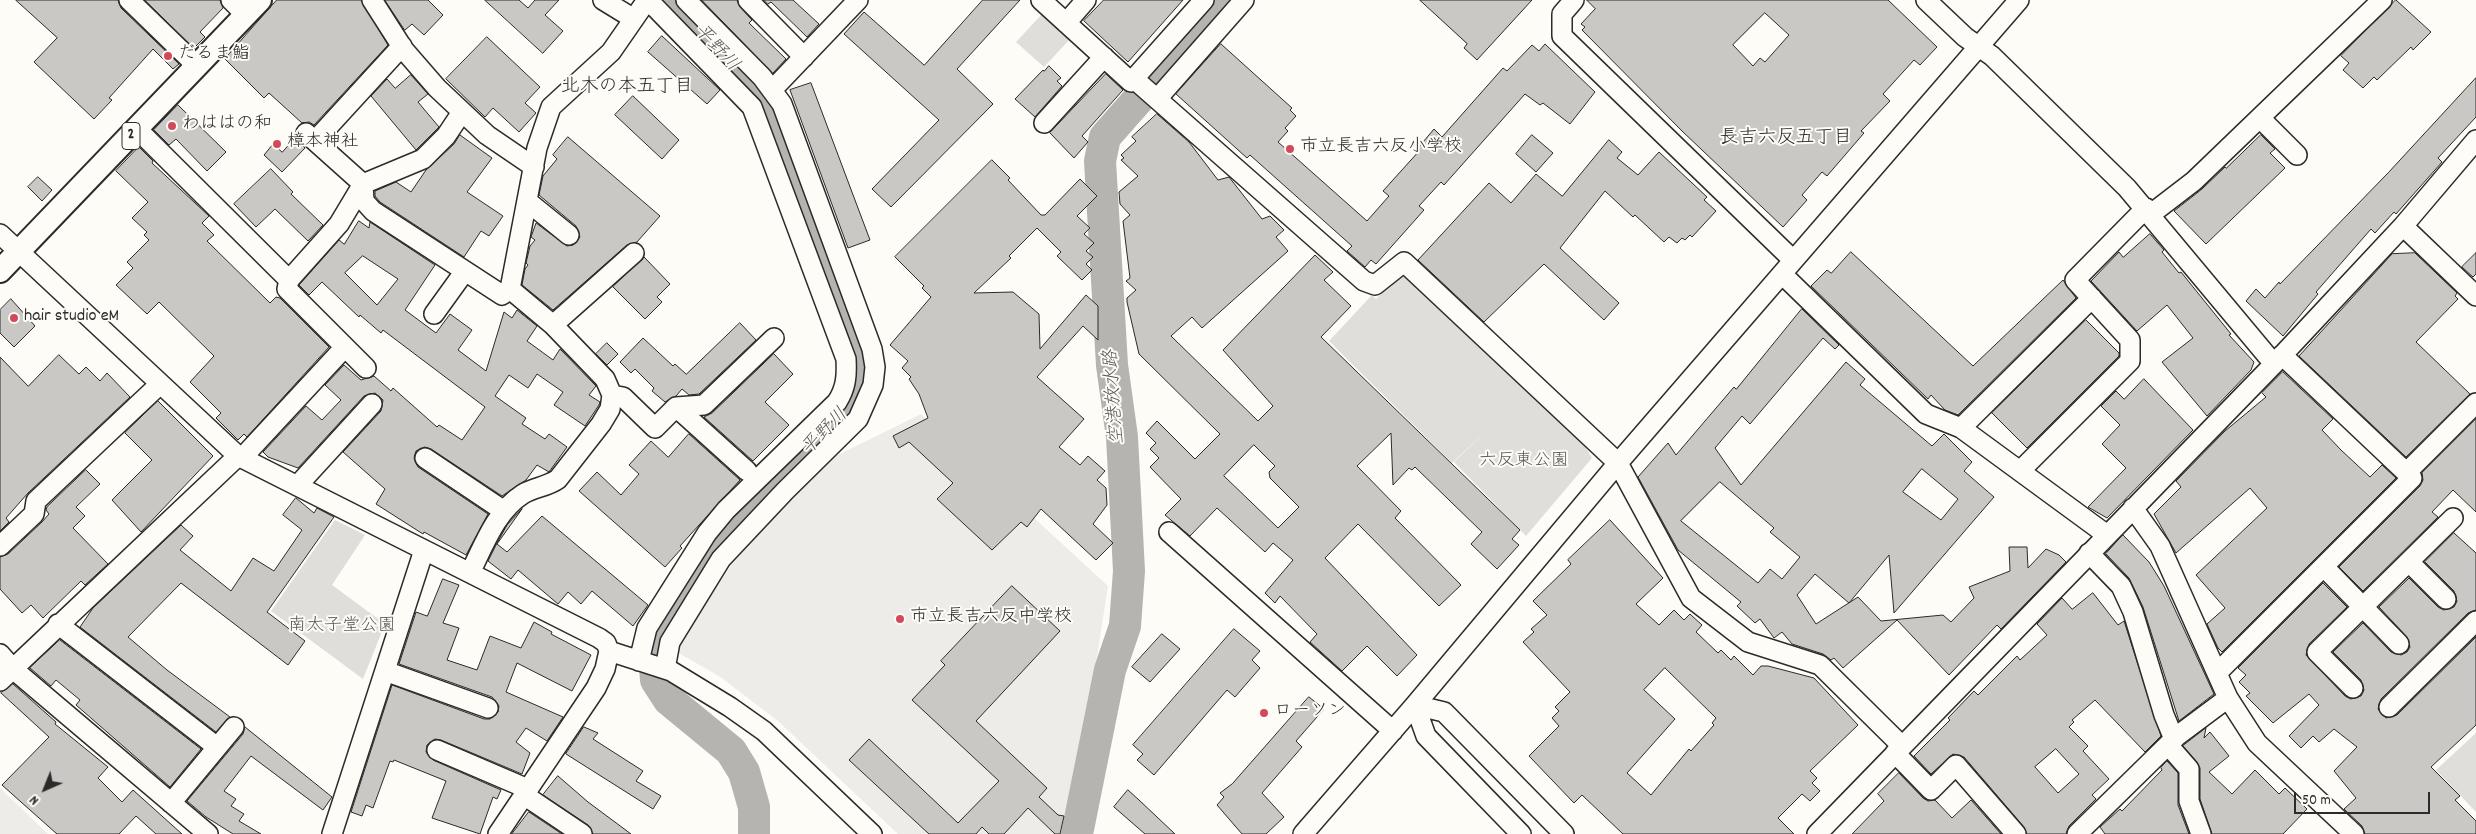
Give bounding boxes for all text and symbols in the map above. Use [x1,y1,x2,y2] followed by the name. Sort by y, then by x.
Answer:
[687,20,743,78] water label: 平野川
[178,45,250,67] place label: だるま鮨
[162,50,174,62] marker: だるま鮨
[561,77,693,99] district label: 北木の本五丁目
[182,115,272,137] place label: わははの和
[166,120,178,132] marker: わははの和
[122,122,140,150] road number: 2
[1720,128,1852,150] district label: 長吉六反五丁目
[287,133,359,155] place label: 樟本神社
[271,138,283,150] marker: 樟本神社
[1300,138,1462,160] place label: 市立長吉六反小学校
[1284,143,1296,155] marker: 市立長吉六反小学校
[24,307,119,329] place label: hair studio eM
[8,312,20,324] marker: hair studio eM
[1101,349,1131,445] water label: 空港放水路
[798,405,854,461] water label: 平野川
[1479,452,1569,474] park label: 六反東公園
[910,608,1072,630] place label: 市立長吉六反中学校
[894,613,906,625] marker: 市立長吉六反中学校
[288,617,396,639] park label: 南太子堂公園
[1274,702,1346,724] place label: ローソン
[1258,707,1270,719] marker: ローソン
[20,764,70,814] north arrow
[2296,782,2432,814] scale bar
[25,790,44,809] text: N
[2302,790,2331,812] text: 50 m

